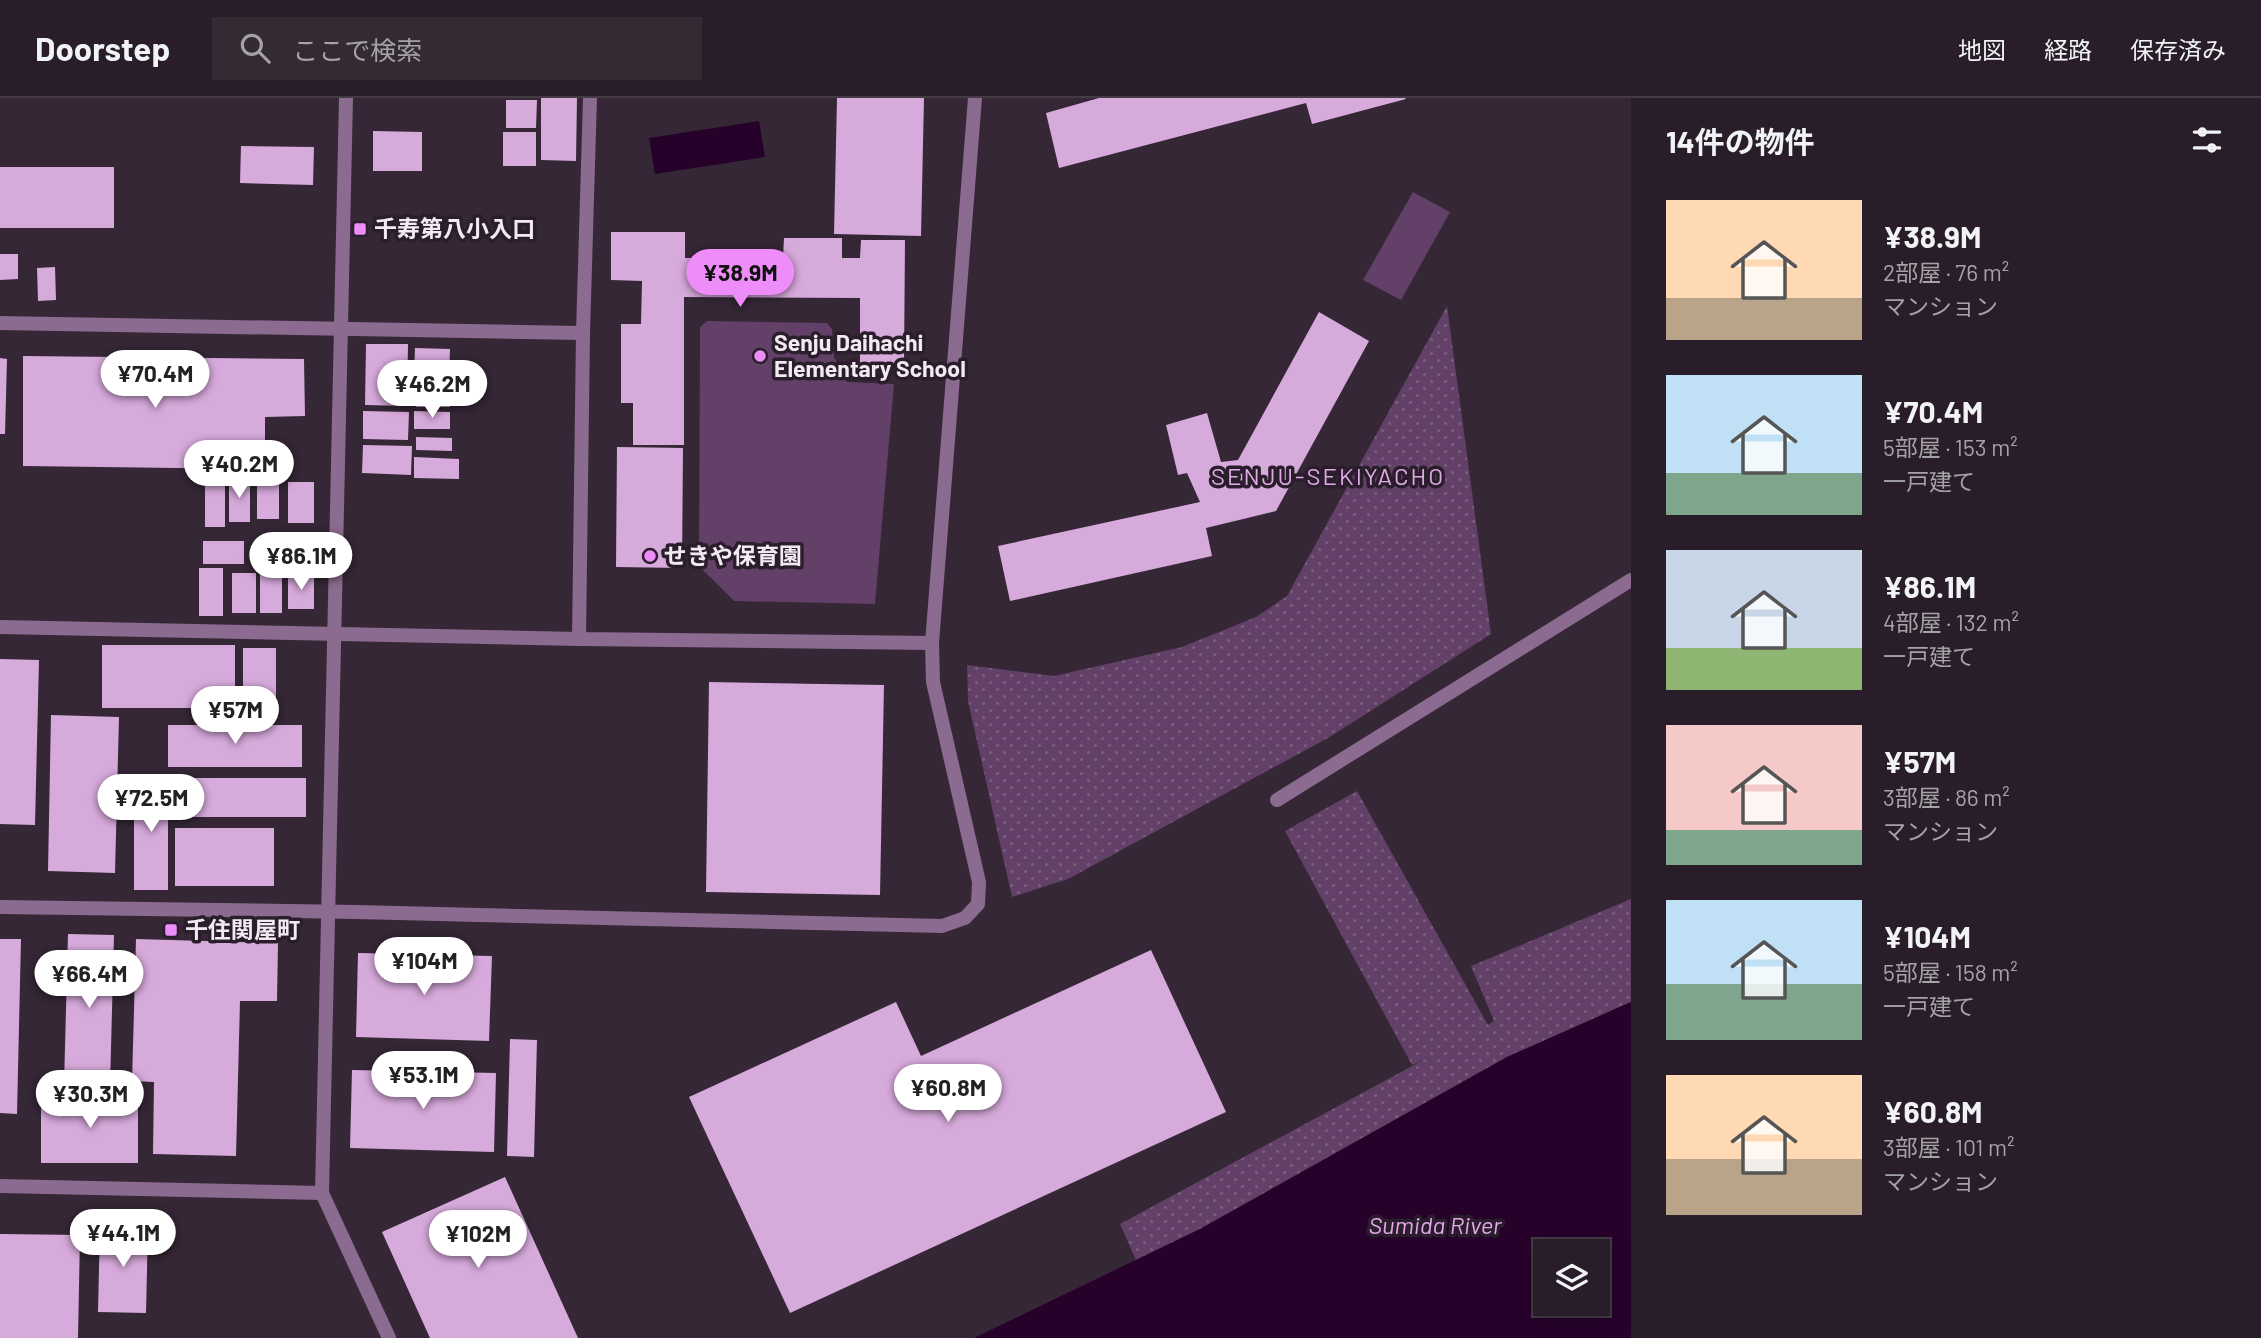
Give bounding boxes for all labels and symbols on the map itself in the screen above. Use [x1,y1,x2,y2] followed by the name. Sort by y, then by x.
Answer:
[374,214,535,242] place label: 千寿第八小入口
[352,221,368,237] marker: 千寿第八小入口
[683,250,797,309] pin: ¥38.9M
[774,328,966,382] place label: Senju Daihachi Elementary School
[752,348,768,364] marker: Senju Daihachi Elementary School
[98,350,212,410] pin: ¥70.4M
[375,360,489,420] pin: ¥46.2M
[182,440,296,500] pin: ¥40.2M
[1211,461,1445,490] district label: SENJU-SEKIYACHO
[244,532,358,592] pin: ¥86.1M
[664,541,802,569] place label: せきや保育園
[642,548,658,564] marker: せきや保育園
[194,686,276,746] pin: ¥57M
[94,774,208,834] pin: ¥72.5M
[185,915,300,943] place label: 千住関屋町
[163,922,179,938] marker: 千住関屋町
[375,937,473,997] pin: ¥104M
[32,950,146,1010] pin: ¥66.4M
[366,1052,480,1111] pin: ¥53.1M
[891,1065,1005,1124] pin: ¥60.8M
[33,1070,147,1130] pin: ¥30.3M
[66,1210,180,1269] pin: ¥44.1M
[429,1210,527,1270] pin: ¥102M
[1368,1210,1503,1239] water label: Sumida River

